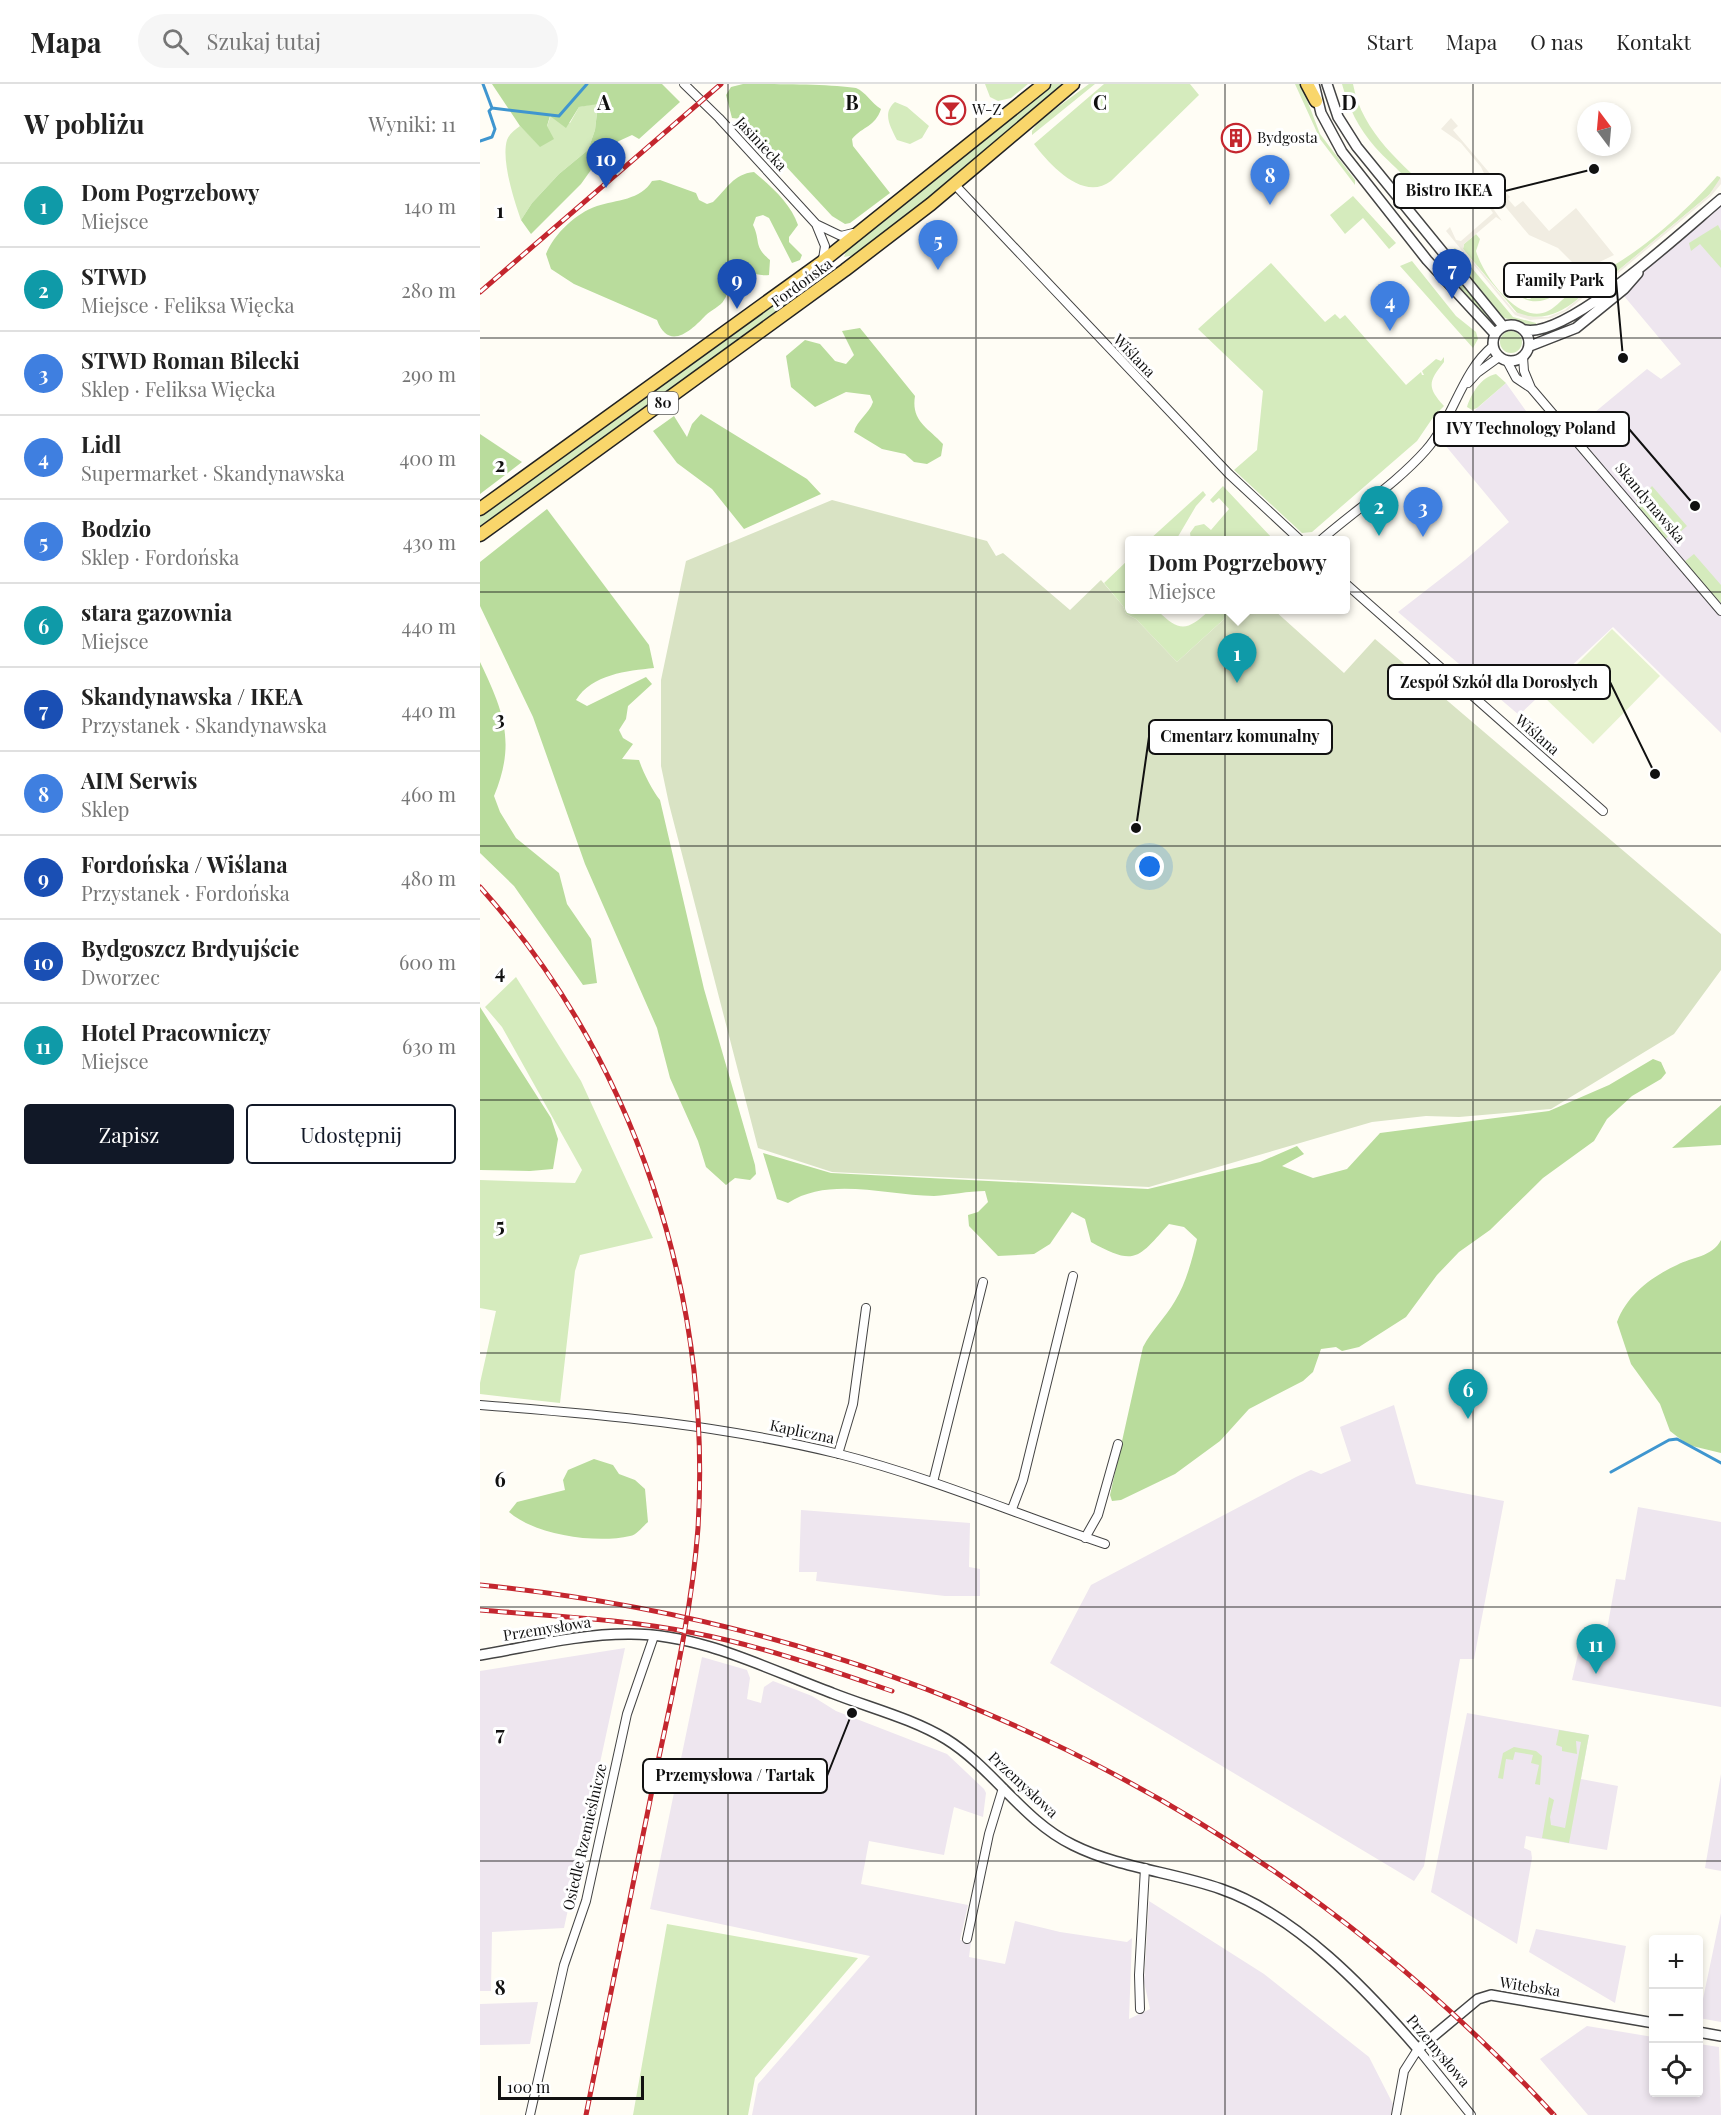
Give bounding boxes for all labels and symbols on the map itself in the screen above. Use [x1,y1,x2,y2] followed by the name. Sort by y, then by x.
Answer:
[596,88,611,115] text: A
[845,88,859,115] text: B
[1093,88,1107,115] text: C
[1341,88,1357,115] text: D
[935,94,967,126] bar icon: W-Z
[971,99,1002,119] place label: W-Z
[1577,102,1631,156] north arrow
[731,111,792,175] street label: Jasiniecka
[1220,122,1252,154] building icon: Bydgosta
[1257,127,1318,147] place label: Bydgosta
[586,138,626,188] pin: 10
[1250,156,1290,205] pin: 8
[1394,174,1505,208] callout: Bistro IKEA
[1405,179,1493,200] text: Bistro IKEA
[496,196,504,223] text: 1
[918,220,958,270] pin: 5
[1432,250,1472,299] pin: 7
[767,253,836,311] street label: Fordońska
[718,260,756,309] pin: 9
[1504,263,1616,297] callout: Family Park
[1516,269,1605,290] text: Family Park
[1370,282,1410,331] pin: 4
[1109,329,1161,382] street label: Wiślana
[648,392,678,414] road number: 80
[1434,412,1629,446] callout: IVY Technology Poland
[1446,417,1616,438] text: IVY Technology Poland
[495,450,505,477] text: 2
[1611,458,1691,547] street label: Skandynawska
[1360,486,1398,536] pin: 2
[1404,488,1442,537] pin: 3
[1218,634,1257,683] pin: 1
[1388,665,1610,699] callout: Zespół Szkół dla Dorosłych
[1400,671,1598,692] text: Zespół Szkół dla Dorosłych
[495,704,505,731] text: 3
[1511,709,1564,759] street label: Wiślana
[1149,720,1332,754] callout: Cmentarz komunalny
[1160,725,1320,746] text: Cmentarz komunalny
[1135,852,1164,881] your location
[495,957,505,984] text: 4
[495,1211,505,1238] text: 5
[1448,1370,1488,1419] pin: 6
[768,1414,837,1448] street label: Kapliczna
[494,1465,506,1492] text: 6
[501,1611,593,1645] street label: Przemysłowa
[1576,1624,1616,1674] pin: 11
[495,1719,505,1746] text: 7
[984,1747,1063,1822] street label: Przemysłowa
[643,1759,827,1793] callout: Przemysłowa / Tartak
[557,1761,611,1912] street label: Osiedle Rzemieślnicze
[655,1764,815,1785] text: Przemysłowa / Tartak
[1497,1971,1562,2001] street label: Witebska
[494,1973,506,2000] text: 8
[1403,2010,1475,2091] street label: Przemysłowa
[498,2073,644,2100] scale bar

